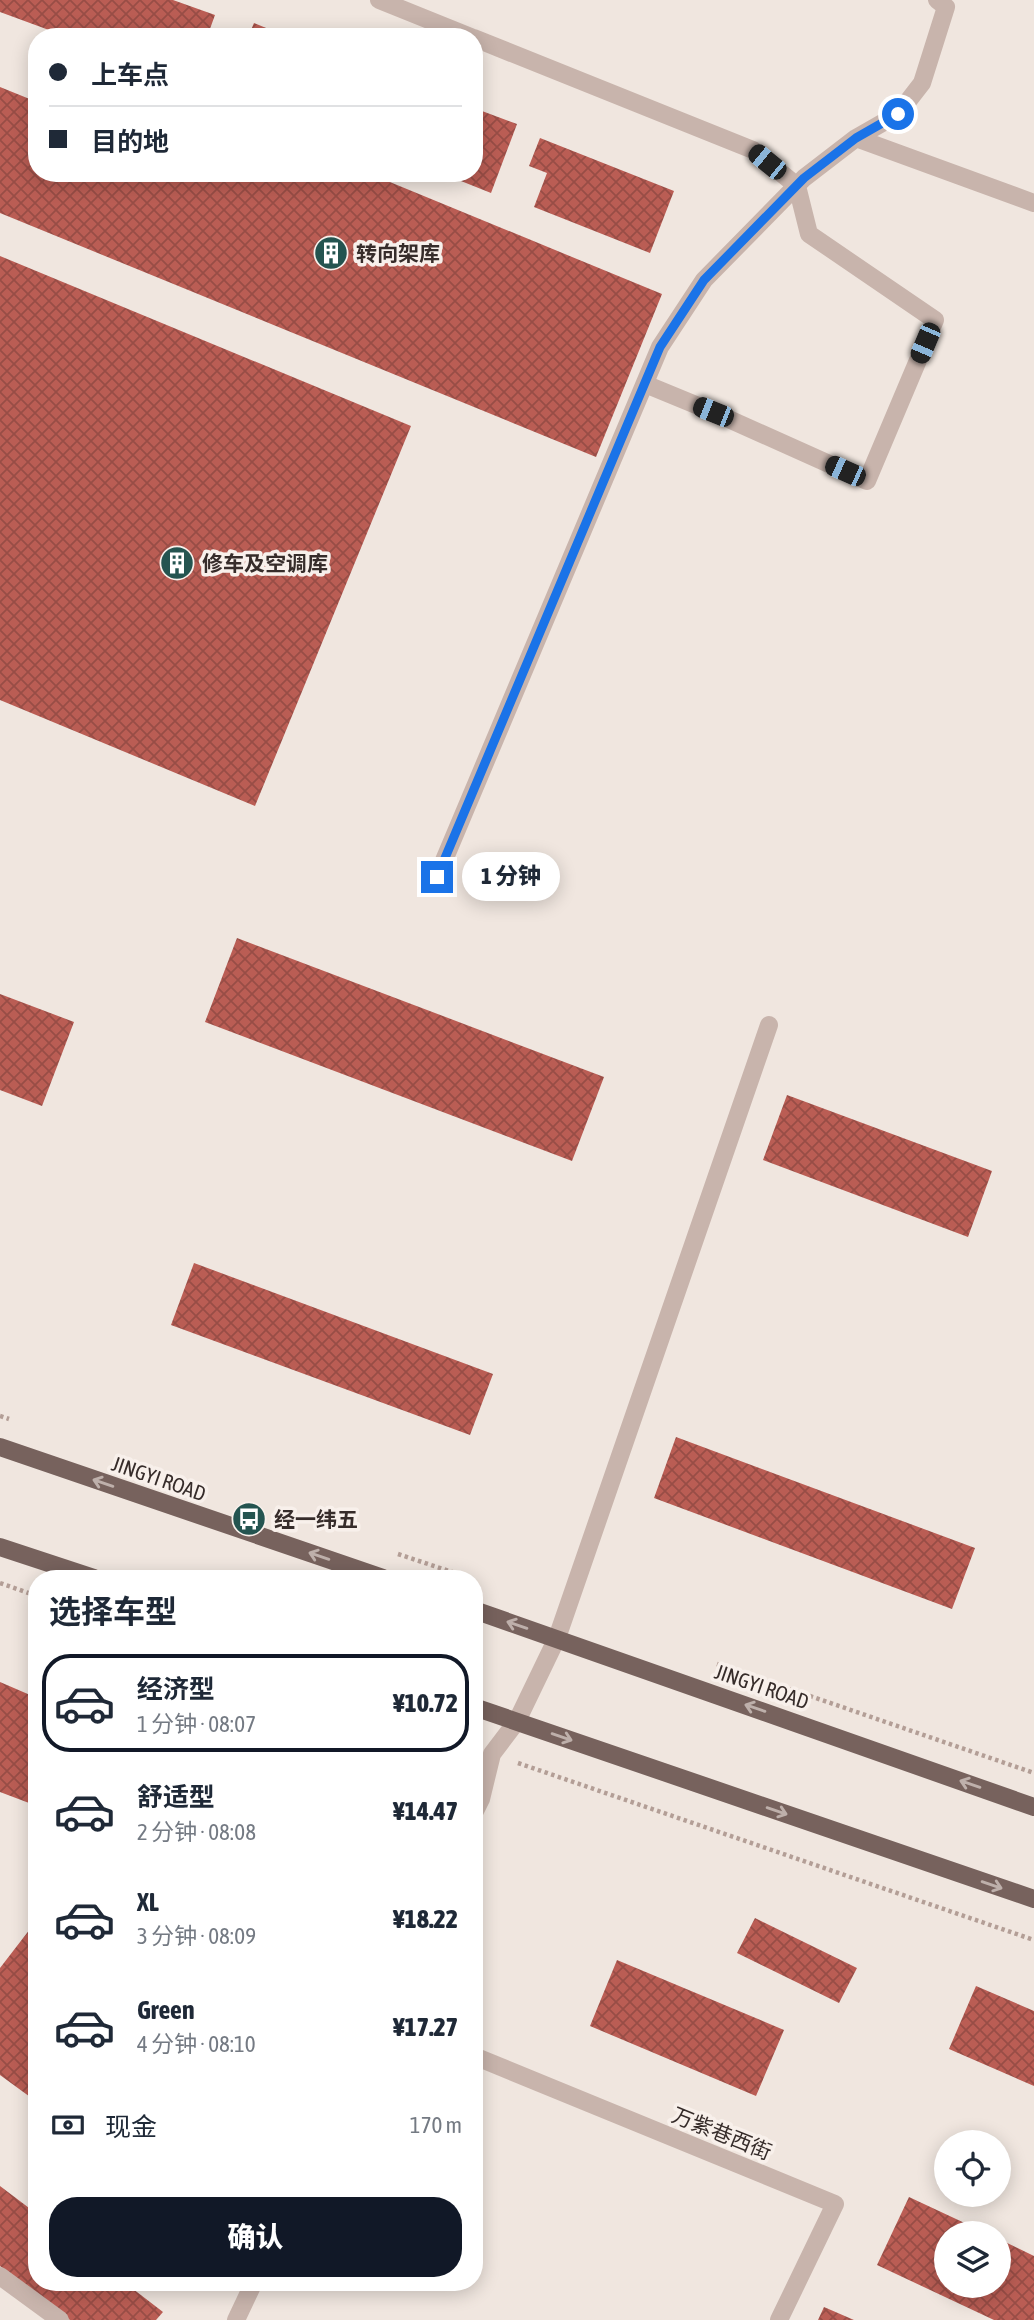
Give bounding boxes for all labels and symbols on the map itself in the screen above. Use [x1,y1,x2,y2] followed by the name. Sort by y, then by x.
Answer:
[882,98,914,130] route start
[745,141,790,183] car
[312,234,350,272] building icon: 转向架库
[356,241,440,265] place label: 转向架库
[908,320,943,366] car
[690,394,737,430] car
[822,453,869,489] car
[158,544,196,582] building icon: 修车及空调库
[202,551,328,575] place label: 修车及空调库
[462,852,560,902] callout: 1 分钟
[421,861,453,893] route end
[109,1451,209,1505] street label: JINGYI ROAD
[93,1476,115,1488] one-way arrow
[230,1500,268,1538] bus stop icon: 经一纬五
[274,1507,358,1531] place label: 经一纬五
[308,1549,330,1561] one-way arrow
[507,1618,529,1630] one-way arrow
[712,1659,812,1713] street label: JINGYI ROAD
[745,1701,767,1713] one-way arrow
[551,1731,573,1744] one-way arrow
[959,1777,981,1789] one-way arrow
[766,1806,788,1818] one-way arrow
[981,1880,1003,1892] one-way arrow
[669,2102,775,2164] street label: 万紫巷西街

